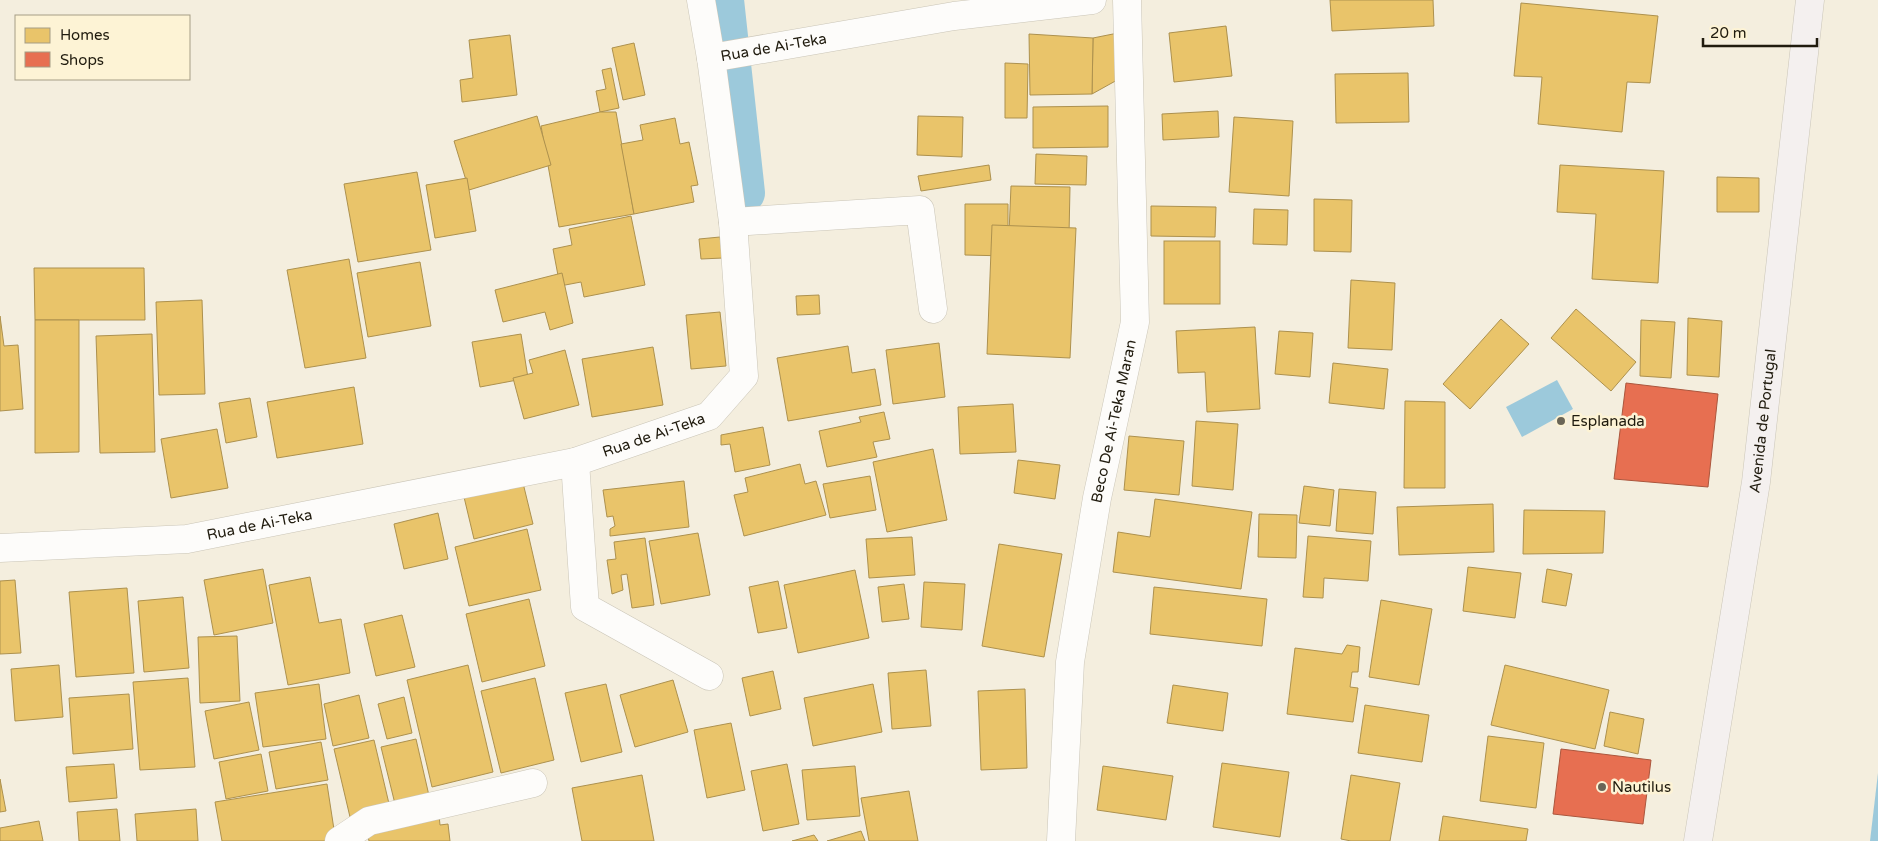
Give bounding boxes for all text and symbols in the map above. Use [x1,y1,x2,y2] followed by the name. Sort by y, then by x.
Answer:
[15,15,190,80] legend
[1703,15,1817,47] scale bar
[1710,24,1747,42] text: 20 m
[60,26,110,44] text: Homes
[719,29,828,65] street label: Rua de Ai-Teka
[60,51,104,69] text: Shops
[1087,338,1140,504] street label: Beco De Ai-Teka Maran
[1745,348,1780,494] street label: Avenida de Portugal
[600,409,707,461] street label: Rua de Ai-Teka
[1571,412,1645,430] place label: Esplanada
[1555,415,1567,427] marker: Esplanada
[205,505,314,544] street label: Rua de Ai-Teka
[1612,778,1671,796] place label: Nautilus
[1596,781,1608,793] marker: Nautilus

